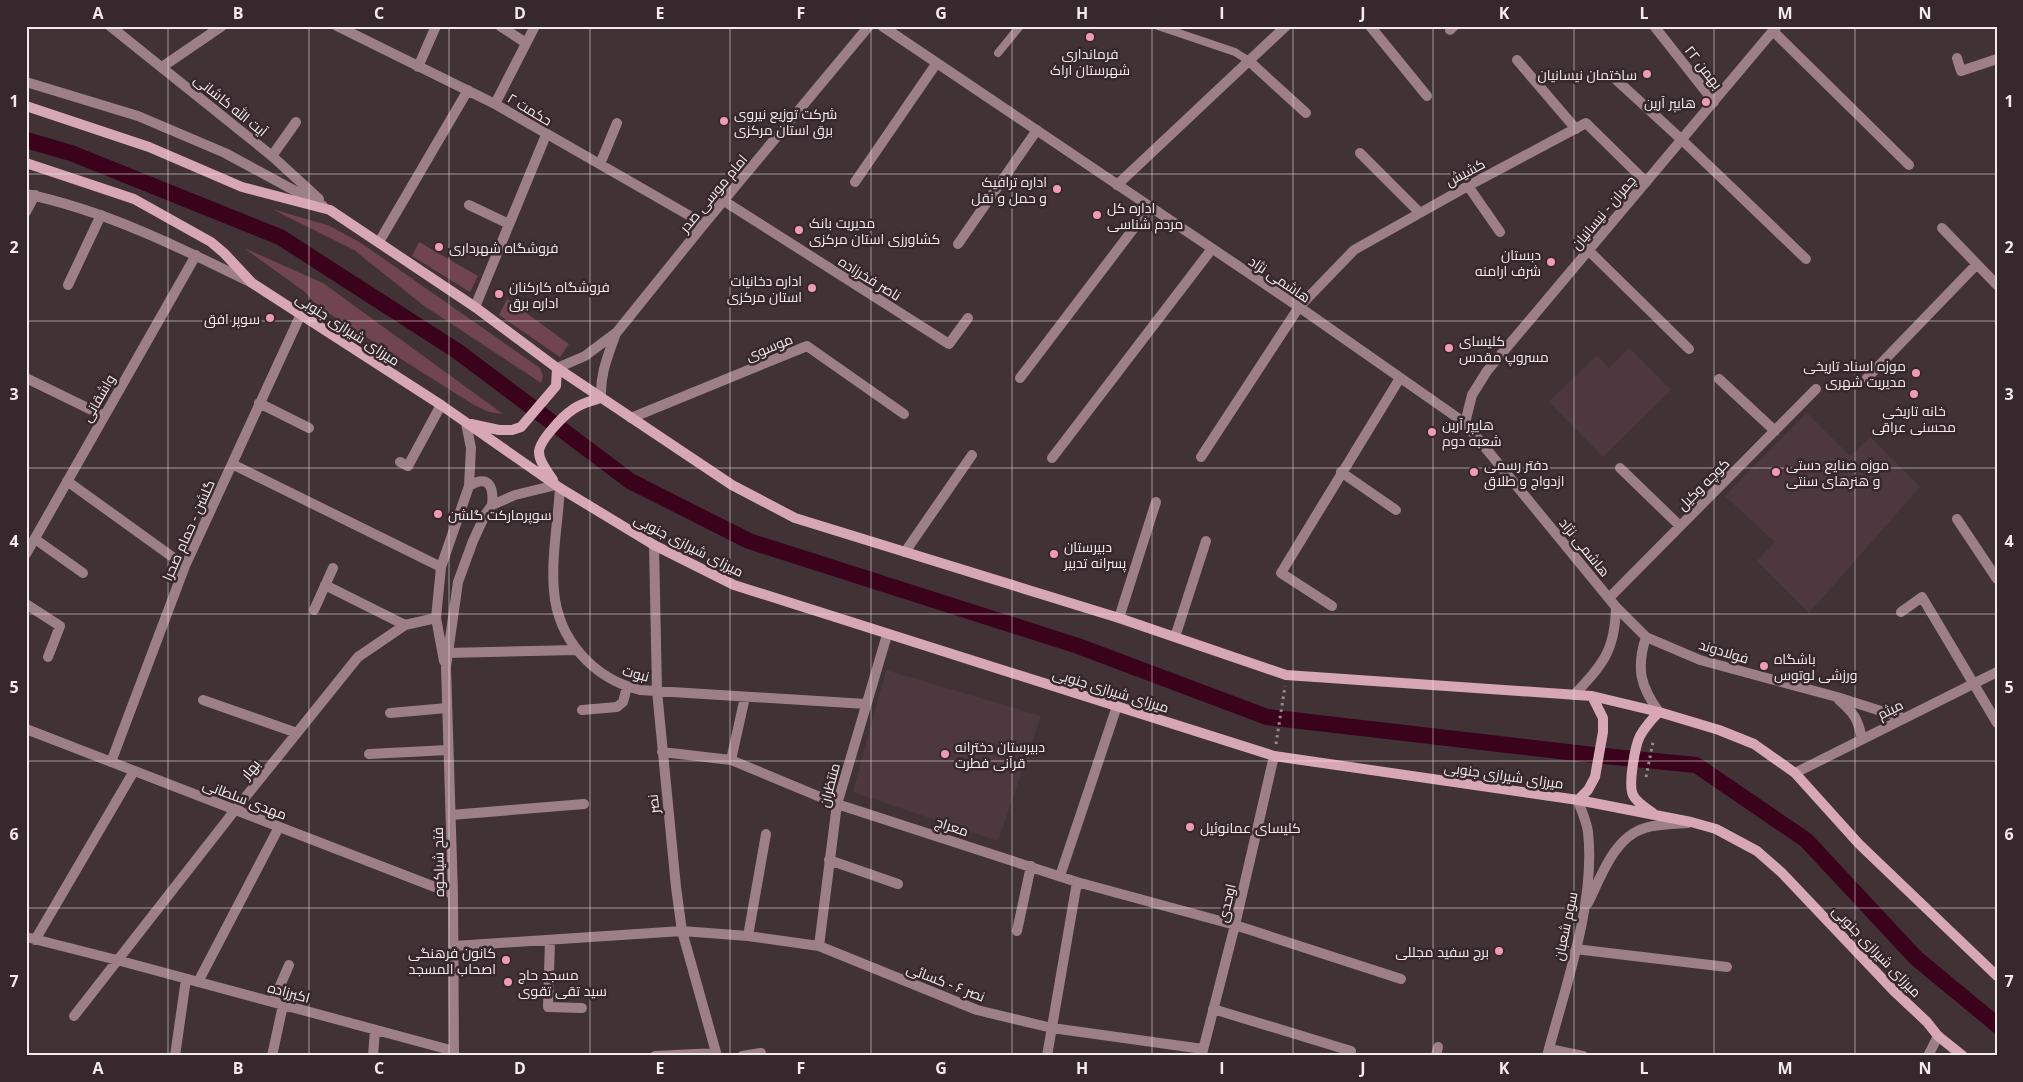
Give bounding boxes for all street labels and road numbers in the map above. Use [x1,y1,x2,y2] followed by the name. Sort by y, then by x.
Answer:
[1681,41,1727,93] street label: ۲۲ بهمن
[190,69,272,141] street label: آیت الله کاشانی
[504,88,556,130] street label: حکمت ۲
[674,150,752,238] street label: امام موسی صدر
[1442,154,1488,190] street label: کشیش
[1566,171,1640,254] street label: چمران - نیسانیان
[835,251,905,305] street label: ناصر فخرزاده
[1245,251,1315,307] street label: هاشمی نژاد
[292,288,404,370] street label: میرزای شیرازی جنوبی
[743,329,795,365] street label: موسوی
[77,371,119,425] street label: واشقانی
[1673,454,1734,515] street label: کوچه وکیل
[157,476,220,584] street label: گلشن - حمام صحرا
[631,509,747,581] street label: میرزای شیرازی جنوبی
[1555,514,1615,580] street label: هاشمی نژاد
[1697,634,1751,668] street label: فولادوند
[620,660,652,686] street label: نبوت
[1051,663,1171,717] street label: میرزای شیرازی جنوبی
[1874,695,1906,724] street label: میثم
[235,755,264,784] street label: بهار
[1443,757,1565,793] street label: میرزای شیرازی جنوبی
[814,761,844,809] street label: منتظران
[200,774,290,824] street label: مهدی سلطانی
[643,793,664,816] street label: نصر
[933,812,971,840] street label: معراج
[428,827,448,897] street label: فتح شیاکوه
[1212,882,1240,924] street label: اوحدی
[1548,890,1583,962] street label: سوم شعبان
[1828,901,1926,1001] street label: میرزای شیرازی جنوبی
[904,958,988,1006] street label: نصر ۶ - کسائی
[266,977,312,1007] street label: اکبرزاده

